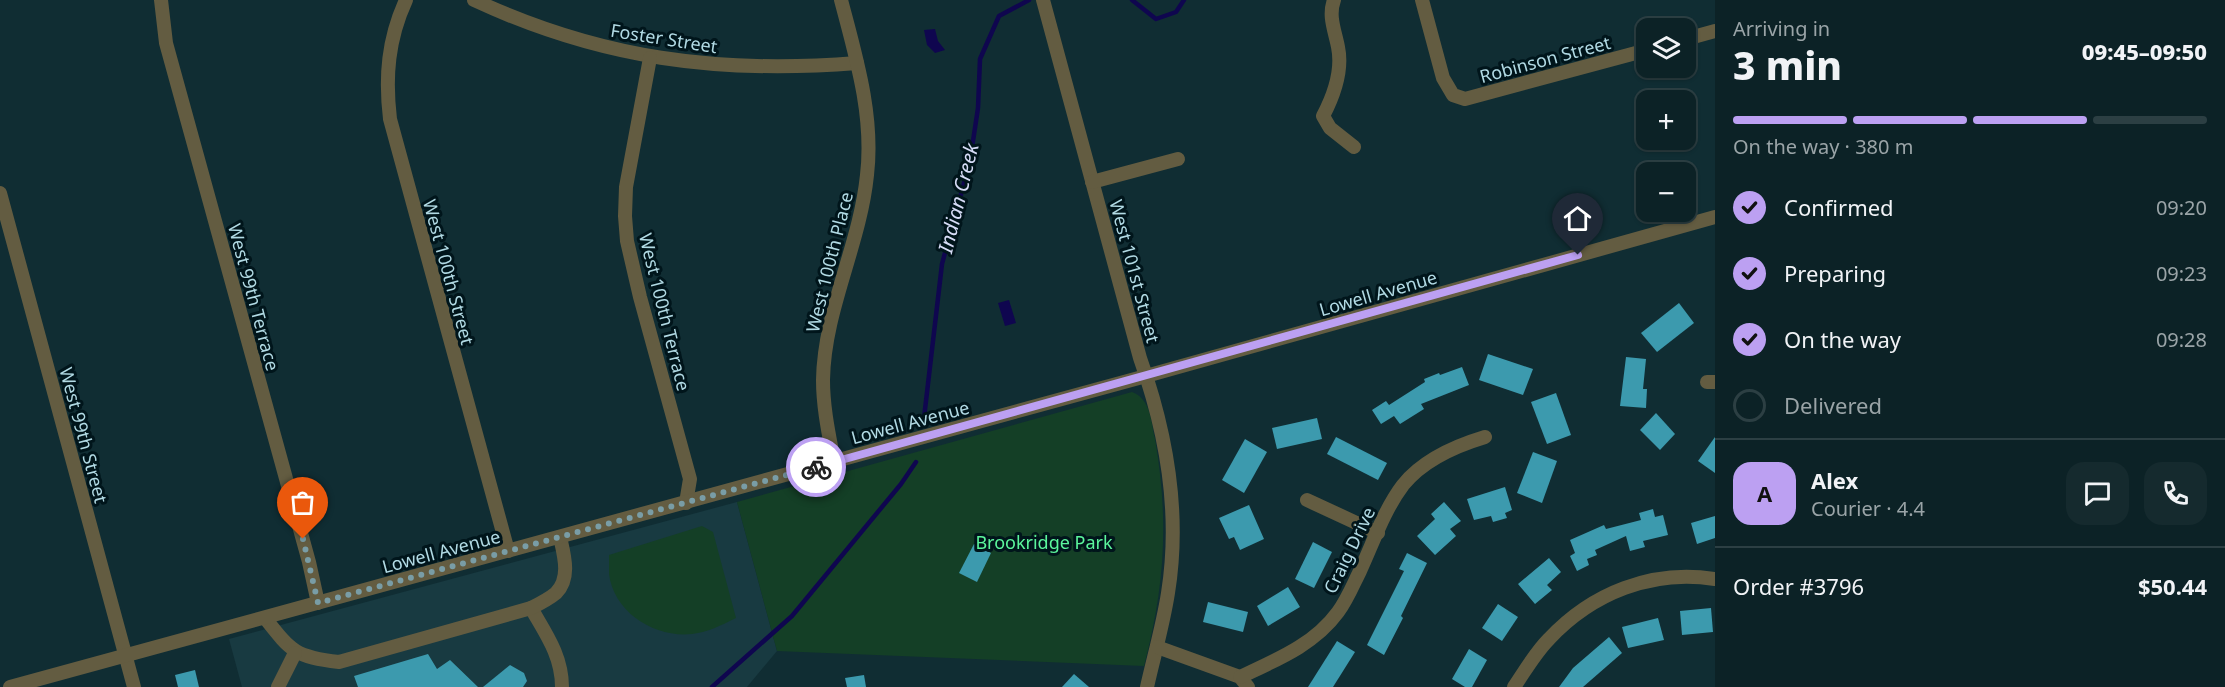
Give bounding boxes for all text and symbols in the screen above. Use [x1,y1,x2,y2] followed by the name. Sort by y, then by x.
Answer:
[1733,15,1830,42] text: Arriving in
[609,18,720,58] street label: Foster Street
[1636,18,1696,222] map controls
[1636,18,1696,78] button: layers
[1477,30,1614,88] street label: Robinson Street
[2082,36,2207,66] text: 09:45–09:50
[1733,38,1842,91] text: 3 min
[1636,90,1696,150] button: +
[1733,133,1913,160] text: On the way · 380 m
[931,139,985,257] water label: Indian Creek
[1636,162,1696,222] button: −
[800,189,858,335] street label: West 100th Place
[1733,191,1766,224] icon: check
[1784,192,1894,222] text: Confirmed
[1552,193,1603,255] pin
[2156,194,2207,221] text: 09:20
[418,197,480,348] street label: West 100th Street
[1104,197,1166,346] street label: West 101st Street
[1561,202,1594,235] icon: home
[223,221,285,373] street label: West 99th Terrace
[634,231,696,393] street label: West 100th Terrace
[1733,257,1766,290] icon: check
[1784,258,1886,288] text: Preparing
[2156,260,2207,287] text: 09:23
[1316,265,1440,321] street label: Lowell Avenue
[1733,323,1766,356] icon: check
[1784,324,1901,354] text: On the way
[2156,326,2207,353] text: 09:28
[54,365,114,506] street label: West 99th Street
[1784,390,1882,420] text: Delivered
[848,395,972,449] street label: Lowell Avenue
[786,437,846,497] courier
[800,451,833,484] icon: bike
[2066,462,2129,525] button: chat
[2144,462,2207,525] button: phone
[1811,465,1858,495] text: Alex
[277,477,328,539] pin
[1757,478,1772,508] text: A
[286,486,319,519] icon: bag
[1811,495,1925,522] text: Courier · 4.4
[1318,503,1380,597] street label: Craig Drive
[379,524,503,578] street label: Lowell Avenue
[975,530,1113,554] park label: Brookridge Park
[1733,571,1864,601] text: Order #3796
[2138,571,2207,601] text: $50.44

